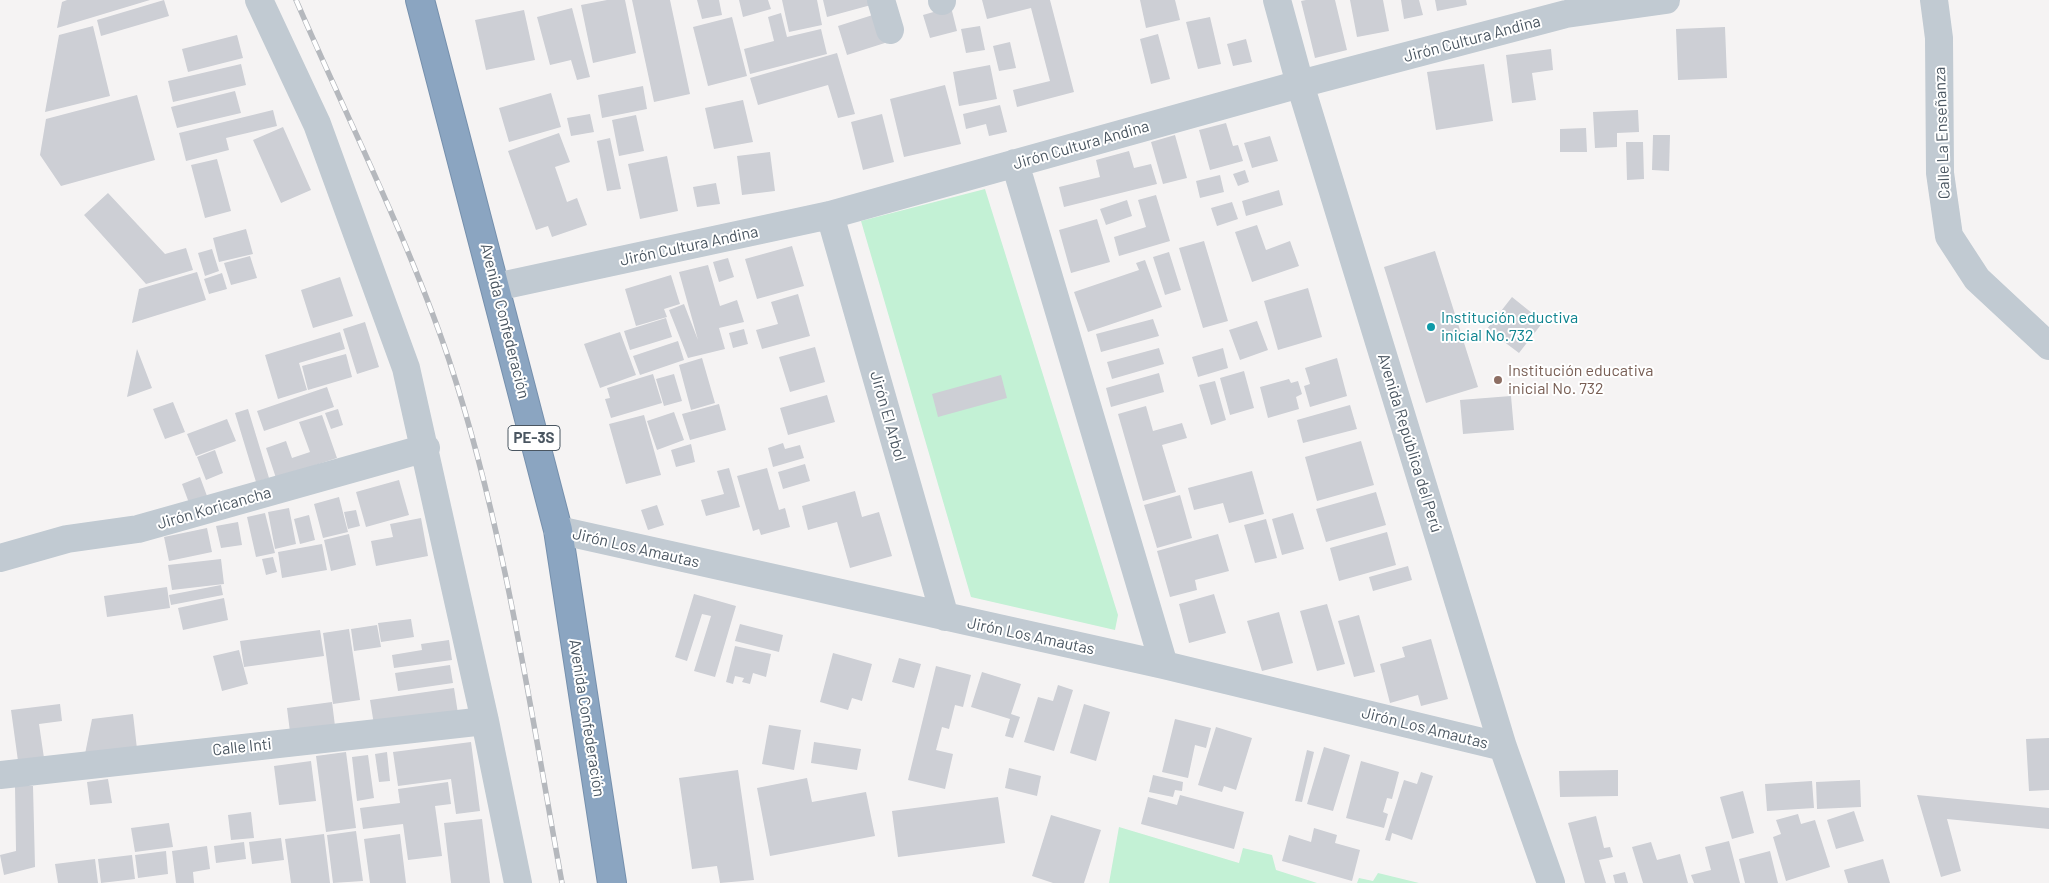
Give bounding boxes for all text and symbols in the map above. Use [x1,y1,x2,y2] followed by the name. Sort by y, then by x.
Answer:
[1401,12,1543,66] street label: Jirón Cultura Andina
[1930,66,1954,200] street label: Calle La Enseñanza
[1011,116,1151,174] street label: Jirón Cultura Andina
[618,222,760,270] street label: Jirón Cultura Andina
[476,241,534,401] street label: Avenida Confederación
[1441,308,1578,346] place label: Institución eductiva inicial No.732
[1425,321,1437,333] marker: Institución eductiva inicial No.732
[1374,351,1446,535] street label: Avenida República del Perú
[1508,361,1653,399] place label: Institución educativa inicial No. 732
[866,369,910,463] street label: Jirón El Arbol
[1492,374,1504,386] marker: Institución educativa inicial No. 732
[508,426,560,450] road number: PE-3S
[155,483,273,533] street label: Jirón Koricancha
[571,524,701,572] street label: Jirón Los Amautas
[966,613,1096,659] street label: Jirón Los Amautas
[565,638,609,798] street label: Avenida Confederación
[1360,703,1490,753] street label: Jirón Los Amautas
[211,734,273,760] street label: Calle Inti

